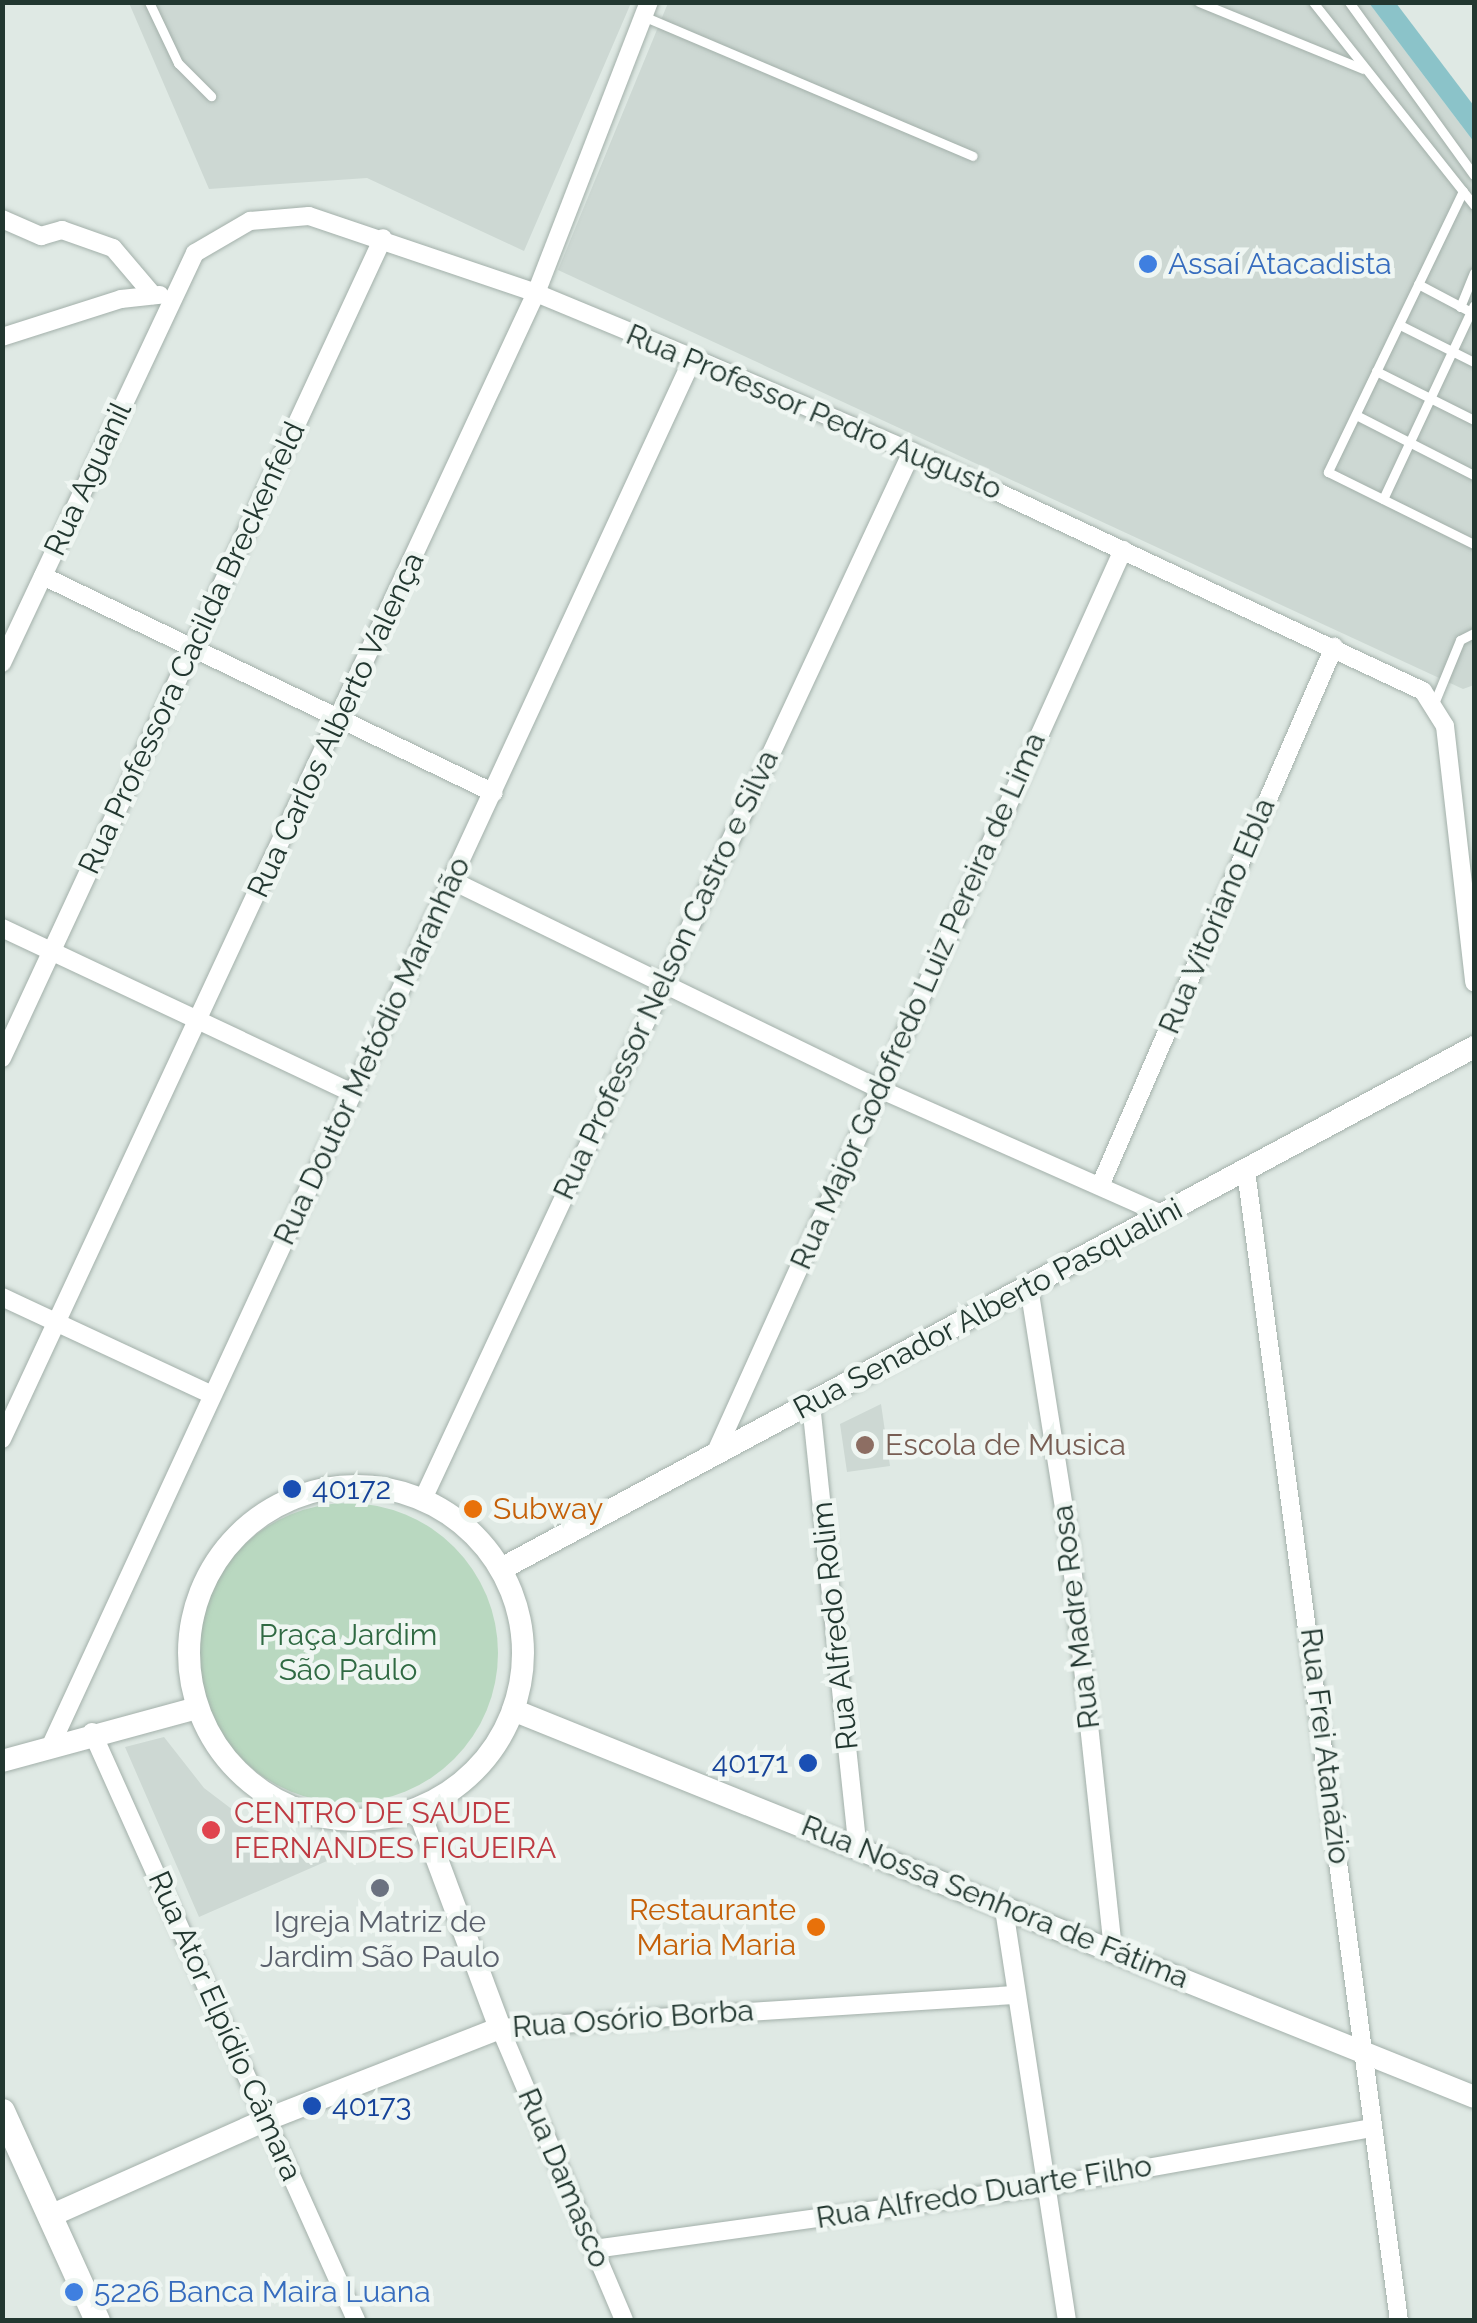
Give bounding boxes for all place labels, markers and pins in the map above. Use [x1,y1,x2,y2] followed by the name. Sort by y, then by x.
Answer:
[1168,246,1393,282] place label: Assaí Atacadista
[1137,253,1159,275] marker: Assaí Atacadista
[885,1427,1126,1463] place label: Escola de Musica
[854,1434,876,1456] marker: Escola de Musica
[312,1471,391,1507] place label: 40172
[281,1478,303,1500] marker: 40172
[493,1491,603,1527] place label: Subway
[462,1498,484,1520] marker: Subway
[712,1745,788,1781] place label: 40171
[797,1752,819,1774] marker: 40171
[234,1795,556,1866] place label: CENTRO DE SAUDE FERNANDES FIGUEIRA
[198,1817,224,1843] marker: CENTRO DE SAUDE FERNANDES FIGUEIRA
[369,1877,391,1899] marker: Igreja Matriz de Jardim São Paulo
[629,1892,796,1962] place label: Restaurante Maria Maria
[260,1904,500,1974] place label: Igreja Matriz de Jardim São Paulo
[805,1916,827,1938] marker: Restaurante Maria Maria
[332,2088,411,2124] place label: 40173
[301,2095,323,2117] marker: 40173
[94,2274,431,2310] place label: 5226 Banca Maira Luana
[63,2281,85,2303] marker: 5226 Banca Maira Luana

